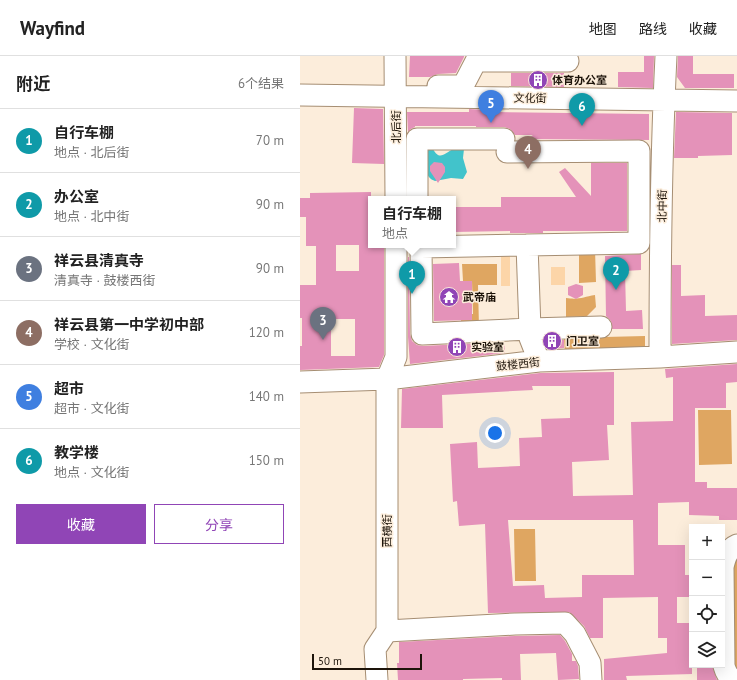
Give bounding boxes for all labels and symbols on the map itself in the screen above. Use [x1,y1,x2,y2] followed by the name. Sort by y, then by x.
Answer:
[527,69,549,91] building icon: 体育办公室
[552,73,607,87] place label: 体育办公室
[478,90,504,123] pin: 5
[513,91,547,105] street label: 文化街
[569,93,595,126] pin: 6
[389,111,403,144] street label: 北后街
[515,136,541,169] pin: 4
[655,189,669,223] street label: 北中街
[603,257,629,290] pin: 2
[399,261,425,294] pin: 1
[438,286,460,308] temple icon: 武帝庙
[463,290,496,304] place label: 武帝庙
[310,307,336,340] pin: 3
[541,330,563,352] building icon: 门卫室
[566,334,599,348] place label: 门卫室
[446,336,468,358] building icon: 实验室
[471,340,504,354] place label: 实验室
[495,355,541,373] street label: 鼓楼西街
[485,423,505,443] your location
[380,515,394,548] street label: 西横街
[312,652,422,671] scale bar

